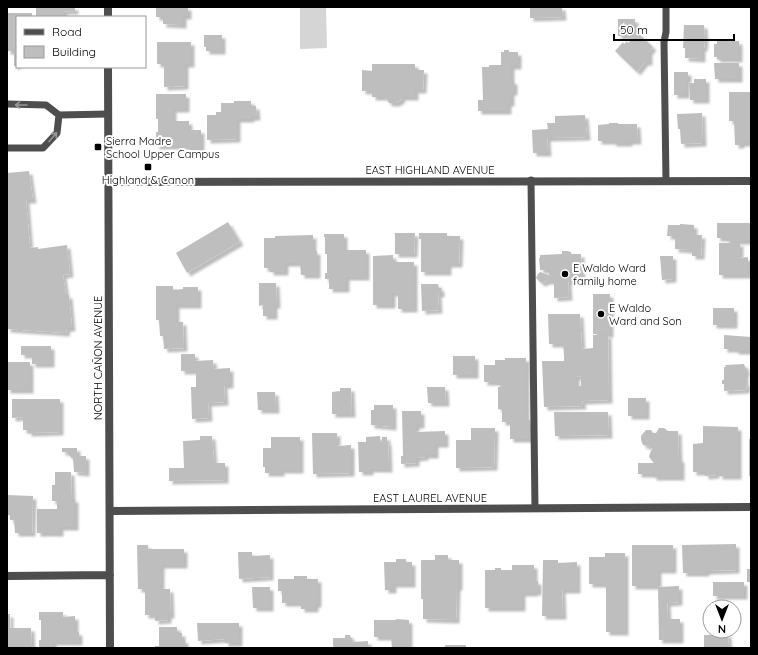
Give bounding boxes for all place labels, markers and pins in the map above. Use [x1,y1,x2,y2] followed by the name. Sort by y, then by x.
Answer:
[106,134,220,161] place label: Sierra Madre School Upper Campus
[93,142,103,152] marker: Sierra Madre School Upper Campus
[143,162,153,172] marker: Highland & Canon
[102,173,194,187] place label: Highland & Canon
[573,261,646,288] place label: E Waldo Ward family home
[560,269,570,279] marker: E Waldo Ward family home
[609,301,682,328] place label: E Waldo Ward and Son
[596,309,606,319] marker: E Waldo Ward and Son

